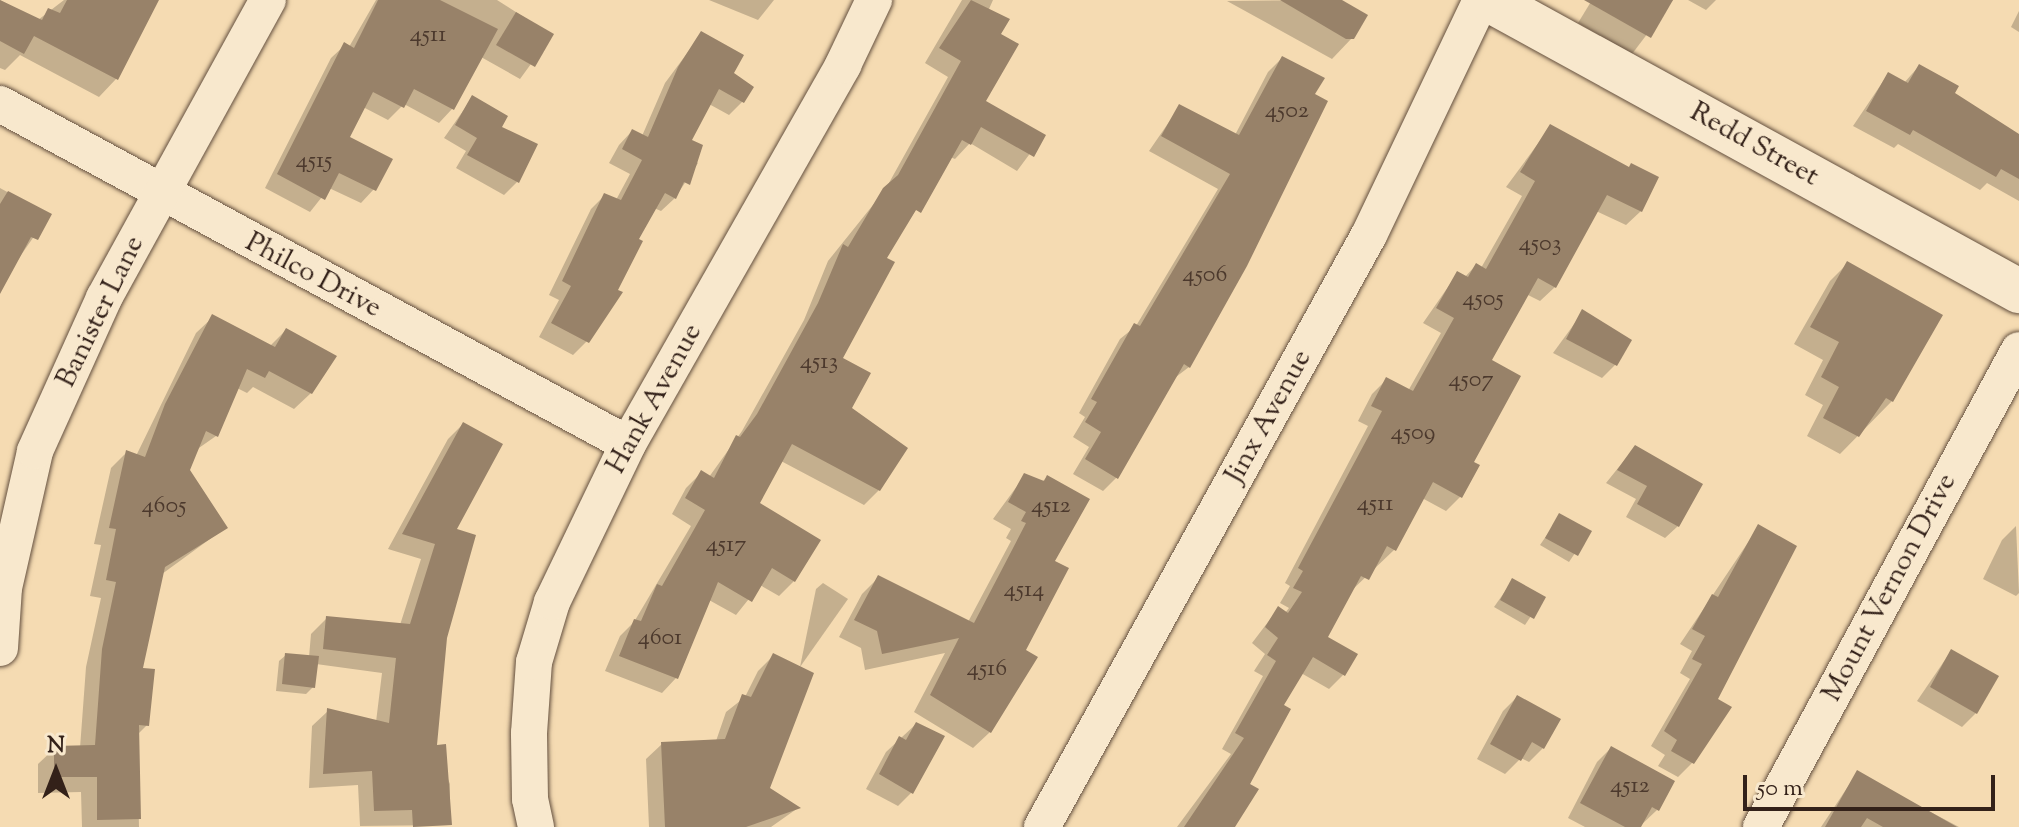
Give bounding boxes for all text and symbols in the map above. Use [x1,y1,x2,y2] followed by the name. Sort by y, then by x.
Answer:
[410,22,446,50] house number: 4511
[1684,96,1824,194] street label: Redd Street
[1265,98,1309,126] house number: 4502
[296,148,332,176] house number: 4515
[239,226,387,326] street label: Philco Drive
[50,231,152,393] street label: Banister Lane
[1519,231,1561,259] house number: 4503
[1183,262,1227,290] house number: 4506
[1462,286,1504,314] house number: 4505
[600,318,710,480] street label: Hank Avenue
[1219,344,1319,490] street label: Jinx Avenue
[800,349,838,377] house number: 4513
[1448,367,1494,395] house number: 4507
[1391,420,1435,448] house number: 4509
[1816,468,1964,708] street label: Mount Vernon Drive
[1357,491,1393,519] house number: 4511
[142,493,186,521] house number: 4605
[1031,493,1071,521] house number: 4512
[706,532,746,560] house number: 4517
[1004,577,1044,605] house number: 4514
[638,625,682,653] house number: 4601
[967,656,1007,684] house number: 4516
[16,731,96,811] north arrow
[47,731,65,763] text: N
[1747,759,1999,809] scale bar
[1757,772,1803,806] text: 50 m
[1610,773,1650,801] house number: 4512

